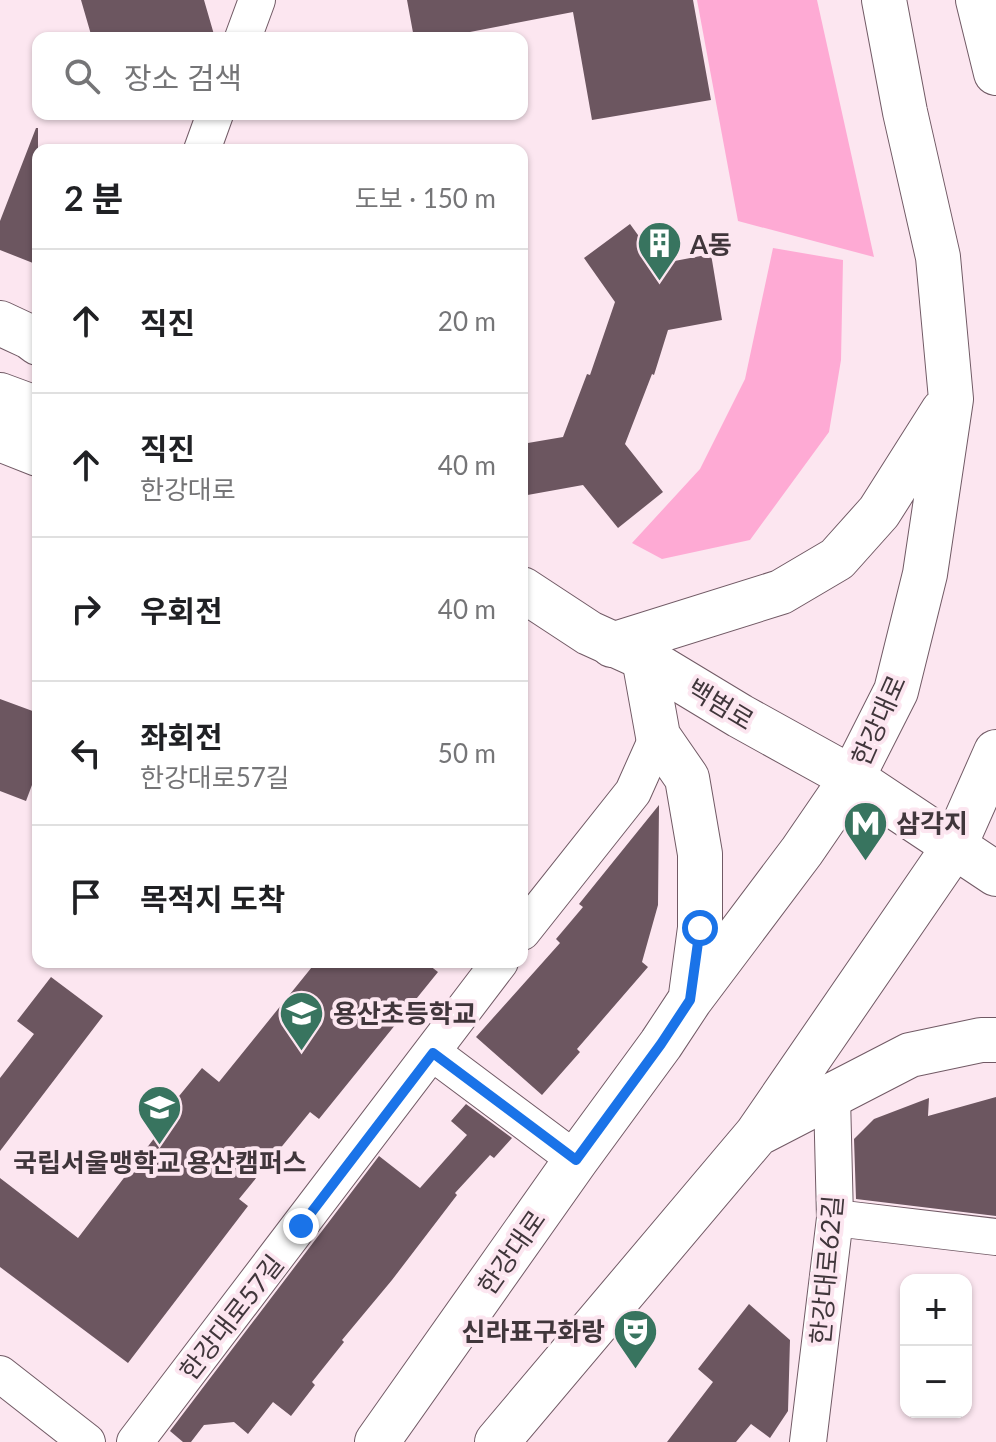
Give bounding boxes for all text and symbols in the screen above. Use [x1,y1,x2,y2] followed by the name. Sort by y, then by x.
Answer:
[32,32,528,120] search box
[60,54,104,98] icon: search
[124,59,242,95] text: 장소 검색
[64,177,123,218] text: 2 분
[355,182,496,214] text: 도보 · 150 m
[635,220,683,283] building icon: A동
[689,228,732,260] place label: A동
[64,299,108,343] icon: ahead
[140,304,195,340] text: 직진
[438,305,496,337] text: 20 m
[140,430,195,466] text: 직진
[64,443,108,487] icon: ahead
[438,449,496,481] text: 40 m
[140,473,236,505] text: 한강대로
[64,587,108,631] icon: right
[140,592,223,628] text: 우회전
[438,593,496,625] text: 40 m
[844,670,912,770] street label: 한강대로
[682,672,760,736] street label: 백범로
[140,718,223,754] text: 좌회전
[64,731,108,775] icon: left
[438,737,496,769] text: 50 m
[140,761,290,793] text: 한강대로57길
[841,799,889,862] metro station icon: 삼각지
[896,807,968,839] place label: 삼각지
[64,875,108,919] icon: arrive
[140,880,285,916] text: 목적지 도착
[682,910,718,946] route start
[278,989,326,1052] school or university icon: 용산초등학교
[333,997,477,1029] place label: 용산초등학교
[136,1083,184,1146] school or university icon: 국립서울맹학교 용산캠퍼스
[13,1146,307,1178] place label: 국립서울맹학교 용산캠퍼스
[804,1194,848,1346] street label: 한강대로62길
[470,1204,552,1300] street label: 한강대로
[283,1208,319,1244] route end
[172,1248,290,1386] street label: 한강대로57길
[900,1274,972,1418] map controls
[900,1274,972,1346] button: +
[612,1307,660,1370] theatre icon: 신라표구화랑
[461,1315,605,1347] place label: 신라표구화랑
[900,1346,972,1418] button: −

